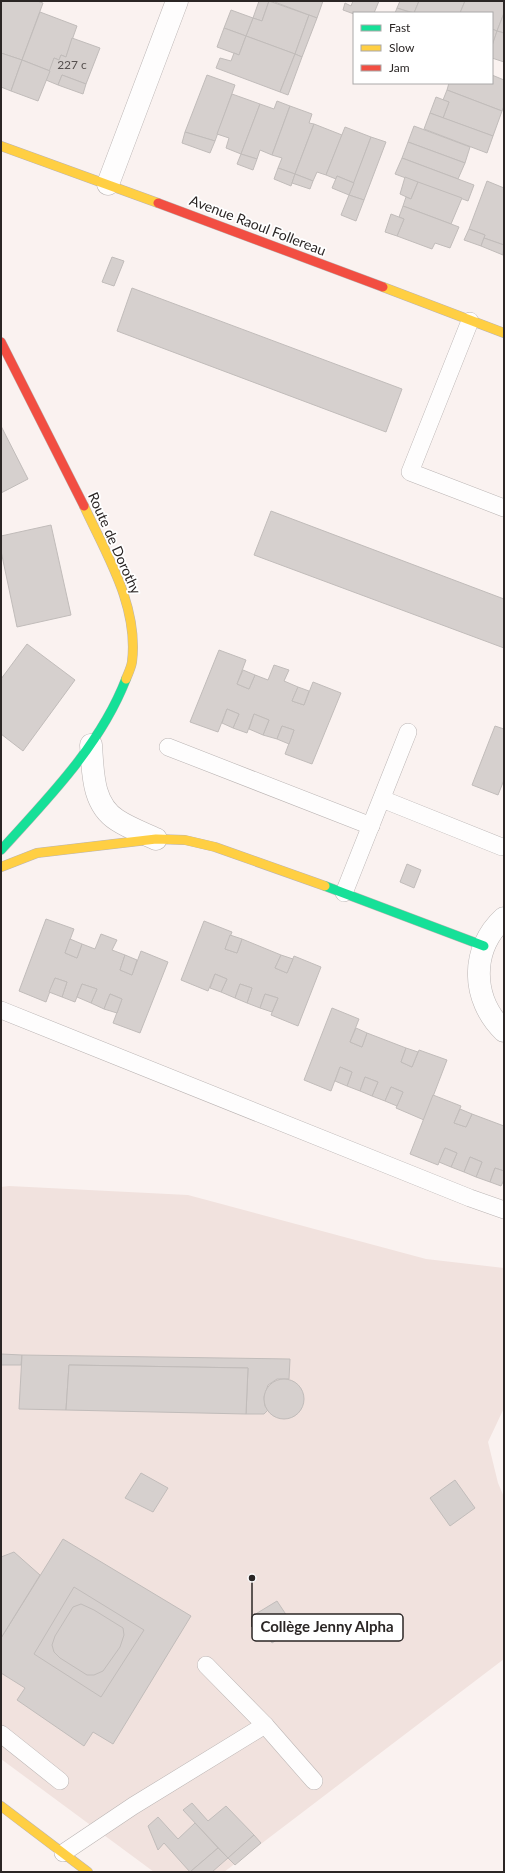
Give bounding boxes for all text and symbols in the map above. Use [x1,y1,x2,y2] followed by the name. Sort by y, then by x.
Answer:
[353,12,493,84] legend
[389,20,411,35] text: Fast
[389,40,415,55] text: Slow
[57,57,87,72] house number: 227 c
[389,60,410,75] text: Jam
[188,191,328,259] street label: Avenue Raoul Follereau
[85,489,145,597] street label: Route de Dorothy
[252,1614,403,1641] callout: Collège Jenny Alpha
[260,1617,394,1635] text: Collège Jenny Alpha

